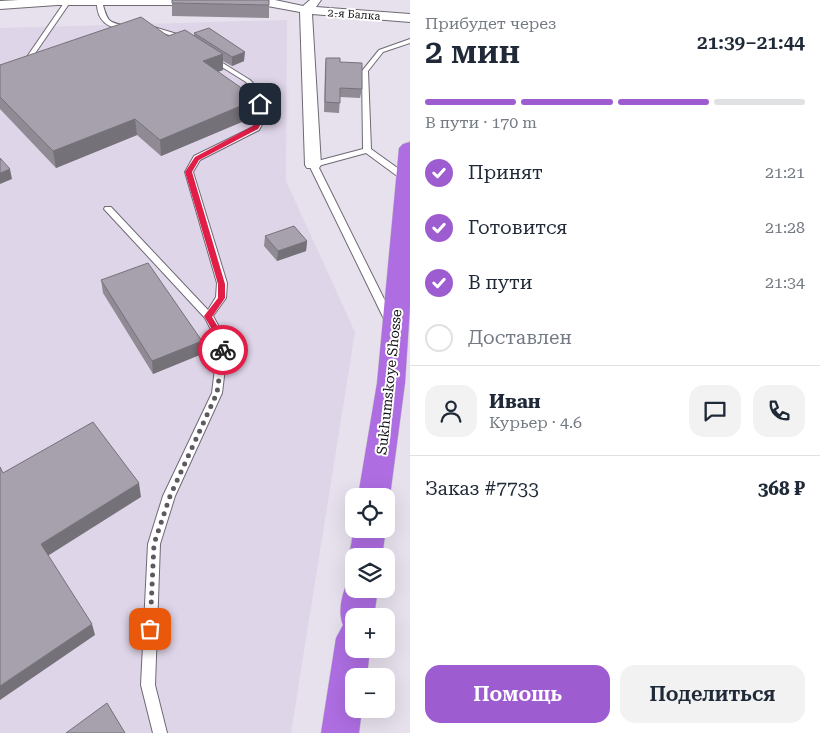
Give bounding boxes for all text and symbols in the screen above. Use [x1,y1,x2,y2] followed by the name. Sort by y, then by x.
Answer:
[327,6,381,23] street label: 2-я Балка
[425,14,556,33] text: Прибудет через
[697,31,805,54] text: 21:39–21:44
[425,33,520,71] text: 2 мин
[239,83,281,125] pin
[246,90,274,118] icon: home
[425,113,537,132] text: В пути · 170 m
[425,159,453,187] icon: check
[468,161,543,184] text: Принят
[765,163,805,182] text: 21:21
[425,214,453,242] icon: check
[468,216,567,239] text: Готовится
[765,218,805,237] text: 21:28
[425,269,453,297] icon: check
[468,271,532,294] text: В пути
[765,273,805,292] text: 21:34
[373,308,405,456] street label: Sukhumskoye Shosse
[198,325,248,375] courier
[468,326,572,349] text: Доставлен
[209,336,237,364] icon: bike
[425,385,477,437] button: person
[689,385,741,437] button: chat
[753,385,805,437] button: phone
[489,390,541,413] text: Иван
[489,413,582,432] text: Курьер · 4.6
[425,477,539,500] text: Заказ #7733
[758,477,805,500] text: 368 ₽
[345,488,395,718] map controls
[345,488,395,538] button: locate
[345,548,395,598] button: layers
[129,608,171,650] pin
[345,608,395,658] button: +
[136,615,164,643] icon: bag
[425,665,610,723] button: Помощь
[620,665,805,723] button: Поделиться
[345,668,395,718] button: −

